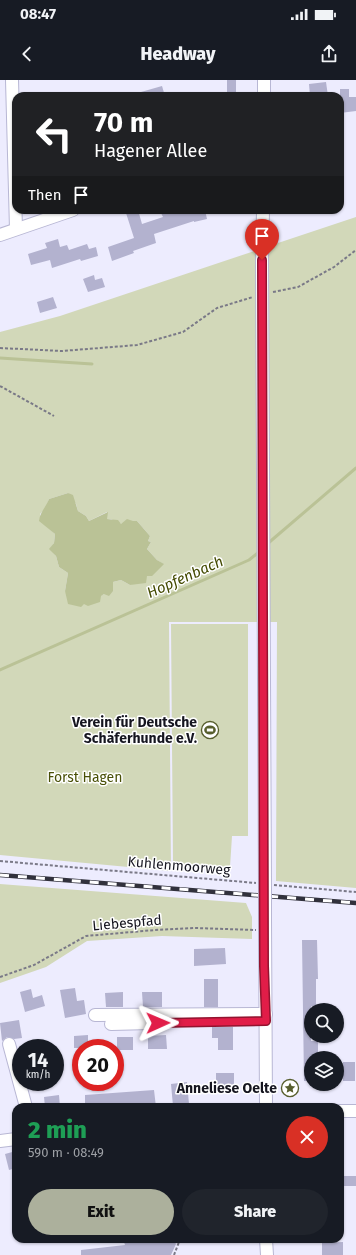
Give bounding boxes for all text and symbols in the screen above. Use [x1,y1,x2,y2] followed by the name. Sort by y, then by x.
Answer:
[20,5,56,23] text: 08:47
[16,43,38,65] icon: back
[141,43,215,65] text: Headway
[318,43,340,65] icon: share
[94,106,153,139] text: 70 m
[28,108,80,160] icon: left
[94,140,207,162] text: Hagener Allee
[70,184,92,206] icon: arrive
[28,186,62,204] text: Then
[245,219,279,260] pin
[251,225,273,247] icon: arrive
[144,552,226,602] water label: Hopfenbach
[71,714,197,747] place label: Verein für Deutsche Schäferhunde e.V.
[200,720,220,740] sports icon: Verein für Deutsche Schäferhunde e.V.
[48,769,122,786] park label: Forst Hagen
[127,853,232,879] street label: Kuhlenmoorweg
[92,911,162,935] street label: Liebespfad
[137,1002,179,1044] position arrow
[304,1003,344,1091] map controls
[304,1003,344,1043] button: search
[72,1039,124,1091] speed limit sign: 20
[28,1048,48,1072] text: 14
[304,1051,344,1091] button: layers
[26,1069,50,1081] text: km/h
[280,1078,300,1098] place icon: Anneliese Oelte
[176,1080,277,1097] place label: Anneliese Oelte
[28,1116,87,1144] text: 2 min
[286,1116,328,1158] button: close
[28,1145,104,1160] text: 590 m · 08:49
[28,1189,174,1235] button: Exit
[182,1189,328,1235] button: Share

